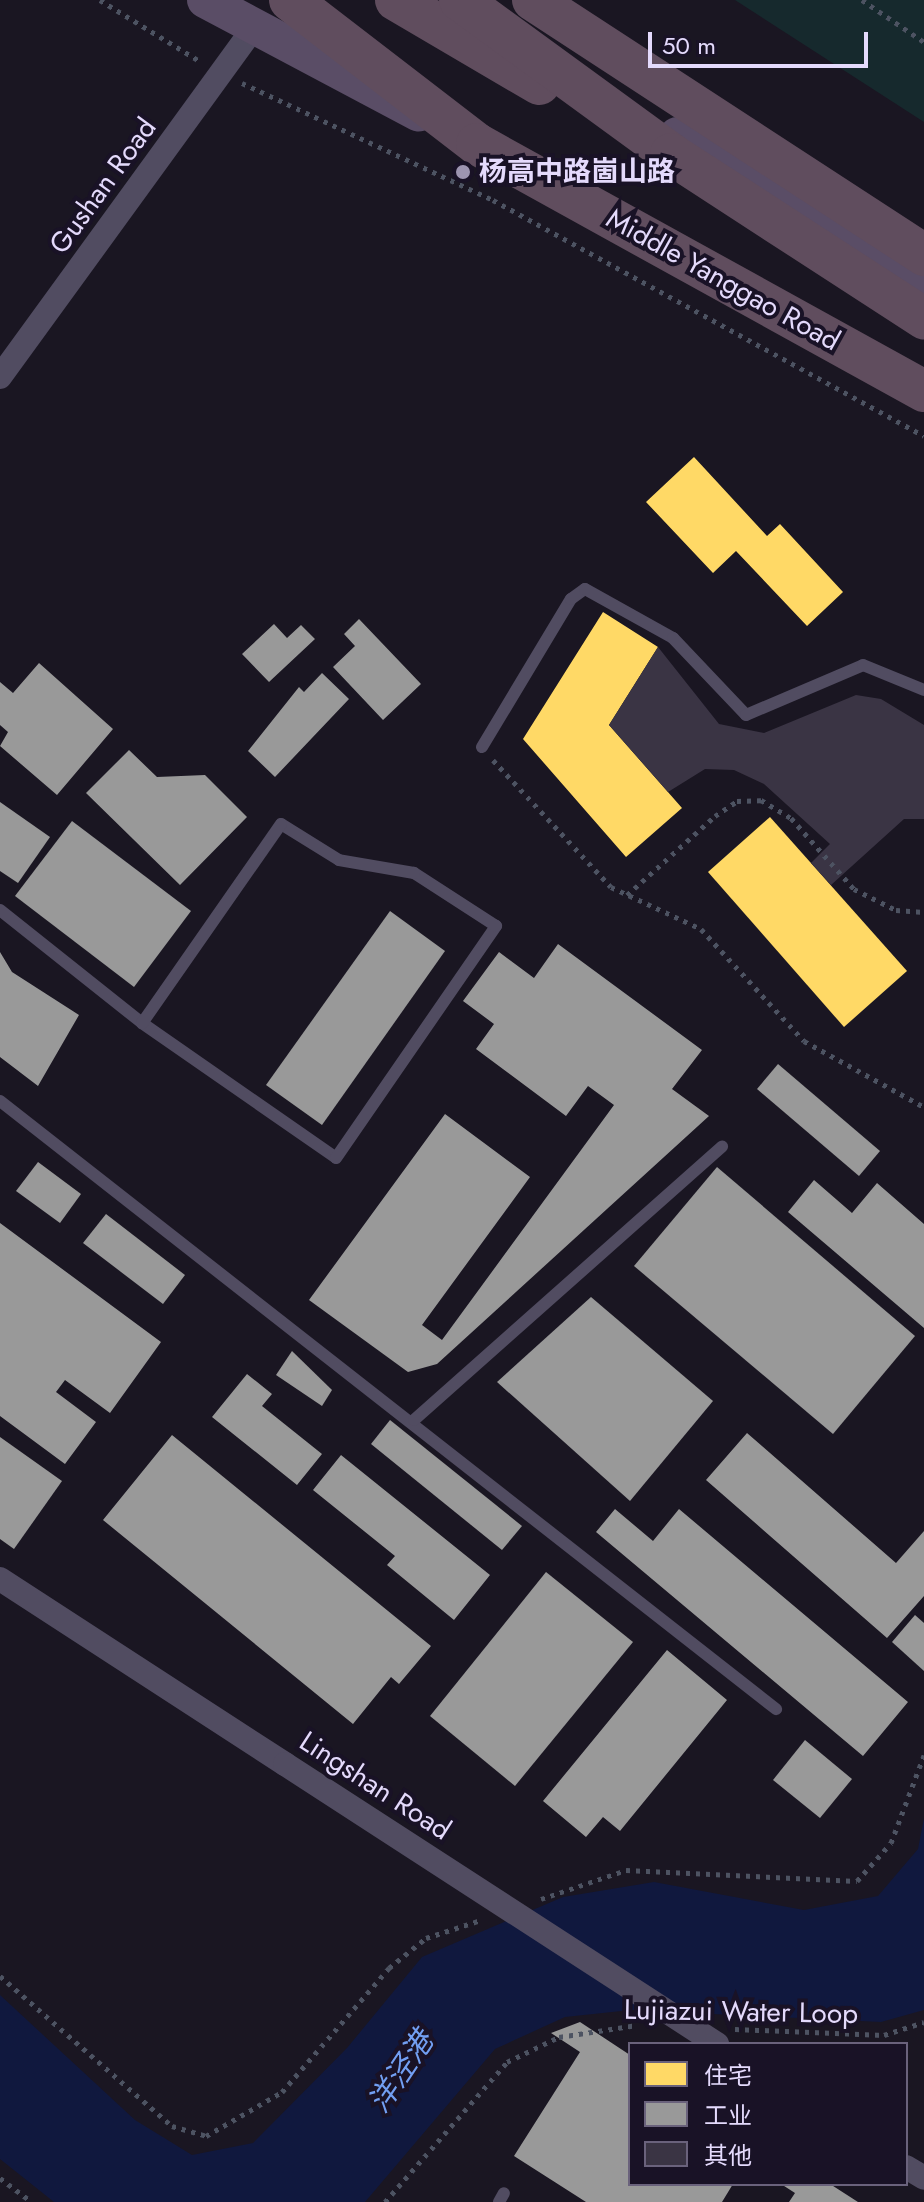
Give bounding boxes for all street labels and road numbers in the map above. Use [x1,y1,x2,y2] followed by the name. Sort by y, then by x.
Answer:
[43,112,163,260] street label: Gushan Road
[600,202,846,358] street label: Middle Yanggao Road
[293,1725,457,1847] street label: Lingshan Road
[624,1993,858,2031] street label: Lujiazui Water Loop

